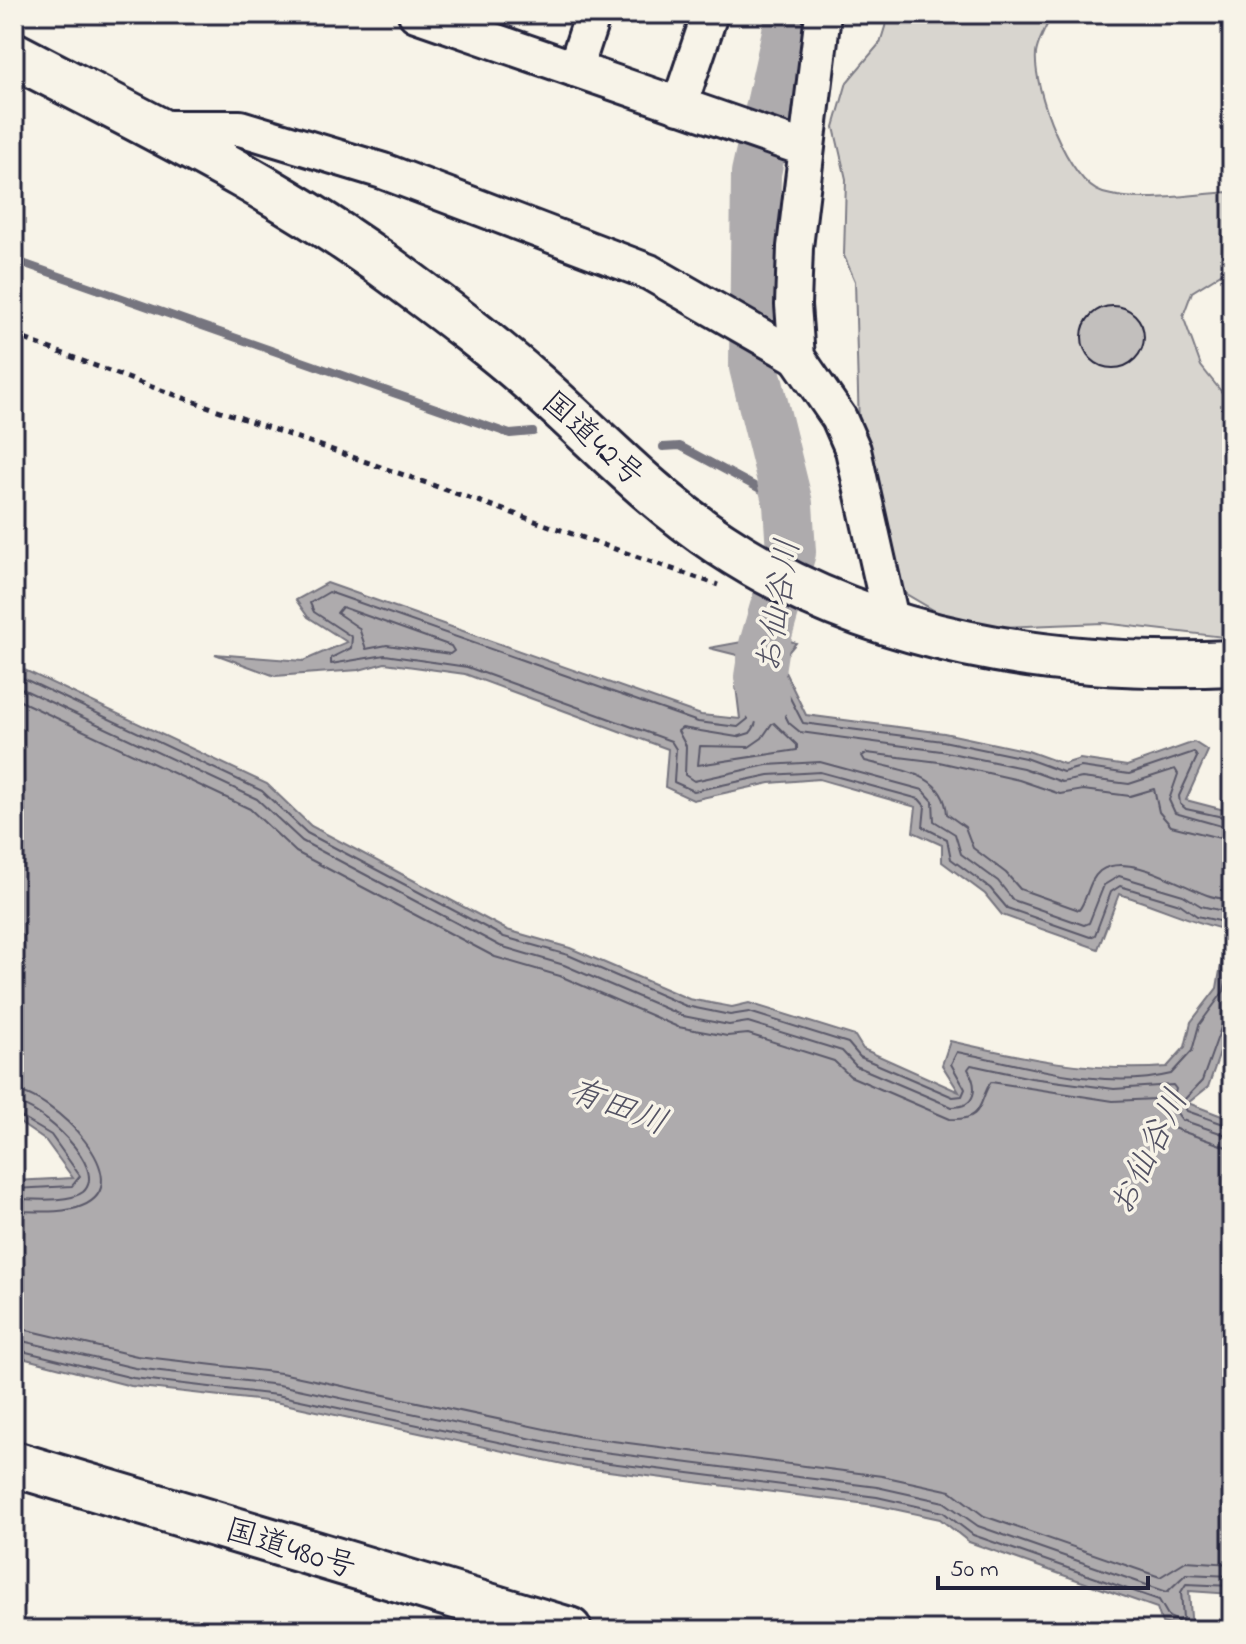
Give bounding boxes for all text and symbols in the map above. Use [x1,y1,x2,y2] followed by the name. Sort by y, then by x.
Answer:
[529,381,654,500] street label: 国道42号
[745,536,815,678] water label: お仙谷川
[561,1067,674,1150] water label: 有田川
[1098,1082,1203,1226] water label: お仙谷川
[219,1508,361,1593] street label: 国道480号
[938,1540,1148,1590] scale bar
[950,1553,999,1588] text: 50 m

